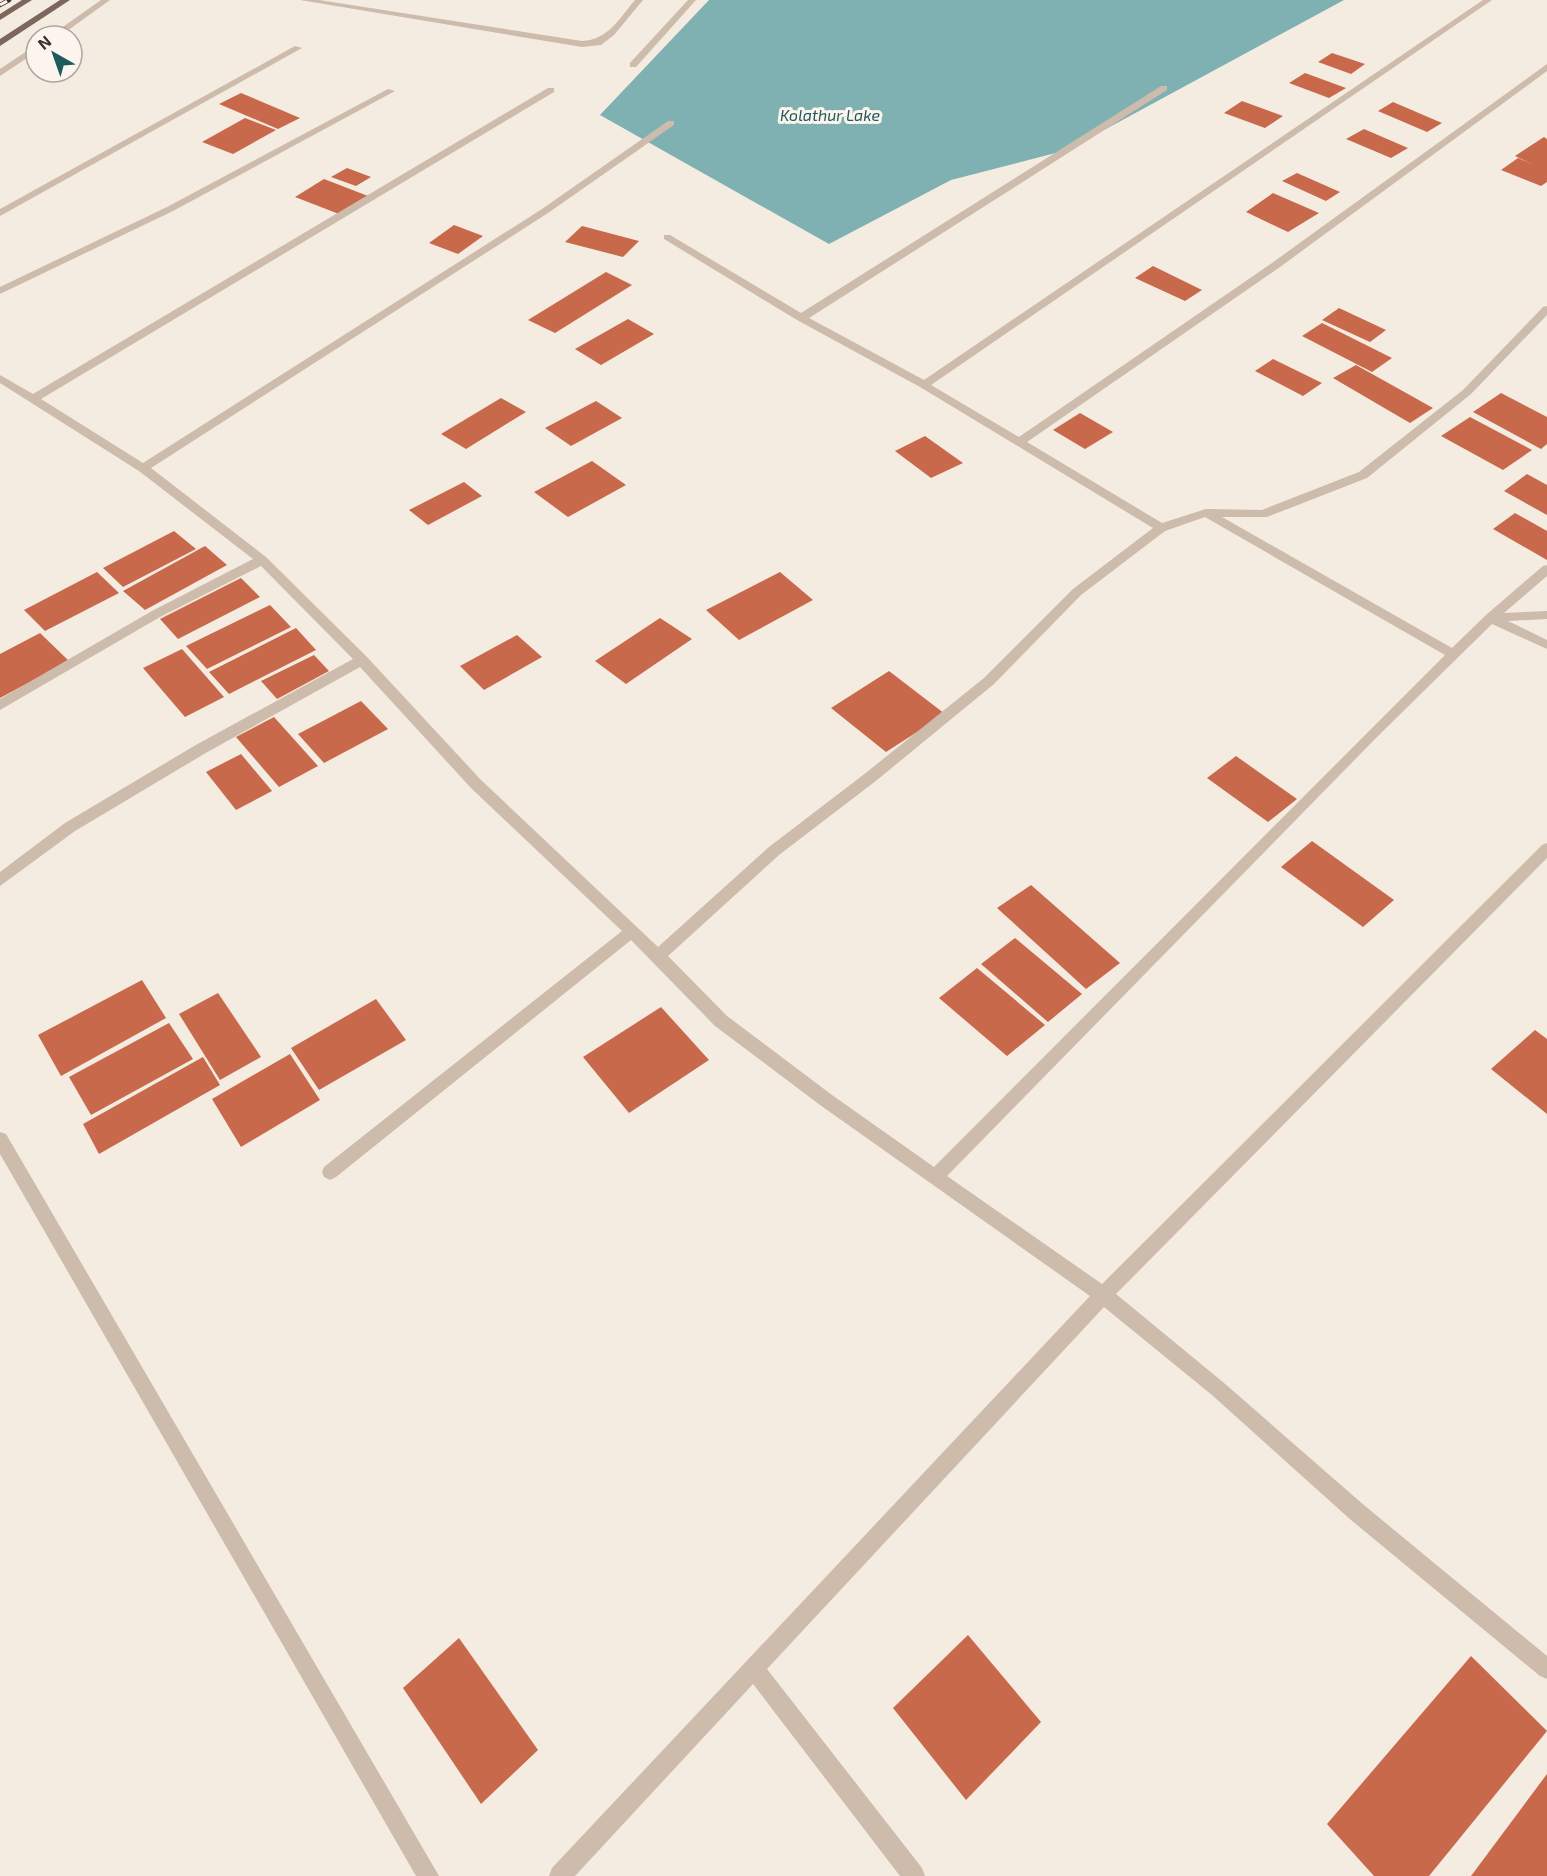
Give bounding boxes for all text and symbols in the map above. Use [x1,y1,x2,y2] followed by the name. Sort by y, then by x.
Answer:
[24,24,84,84] north arrow
[34,31,55,53] text: N
[780,105,880,124] water label: Kolathur Lake

